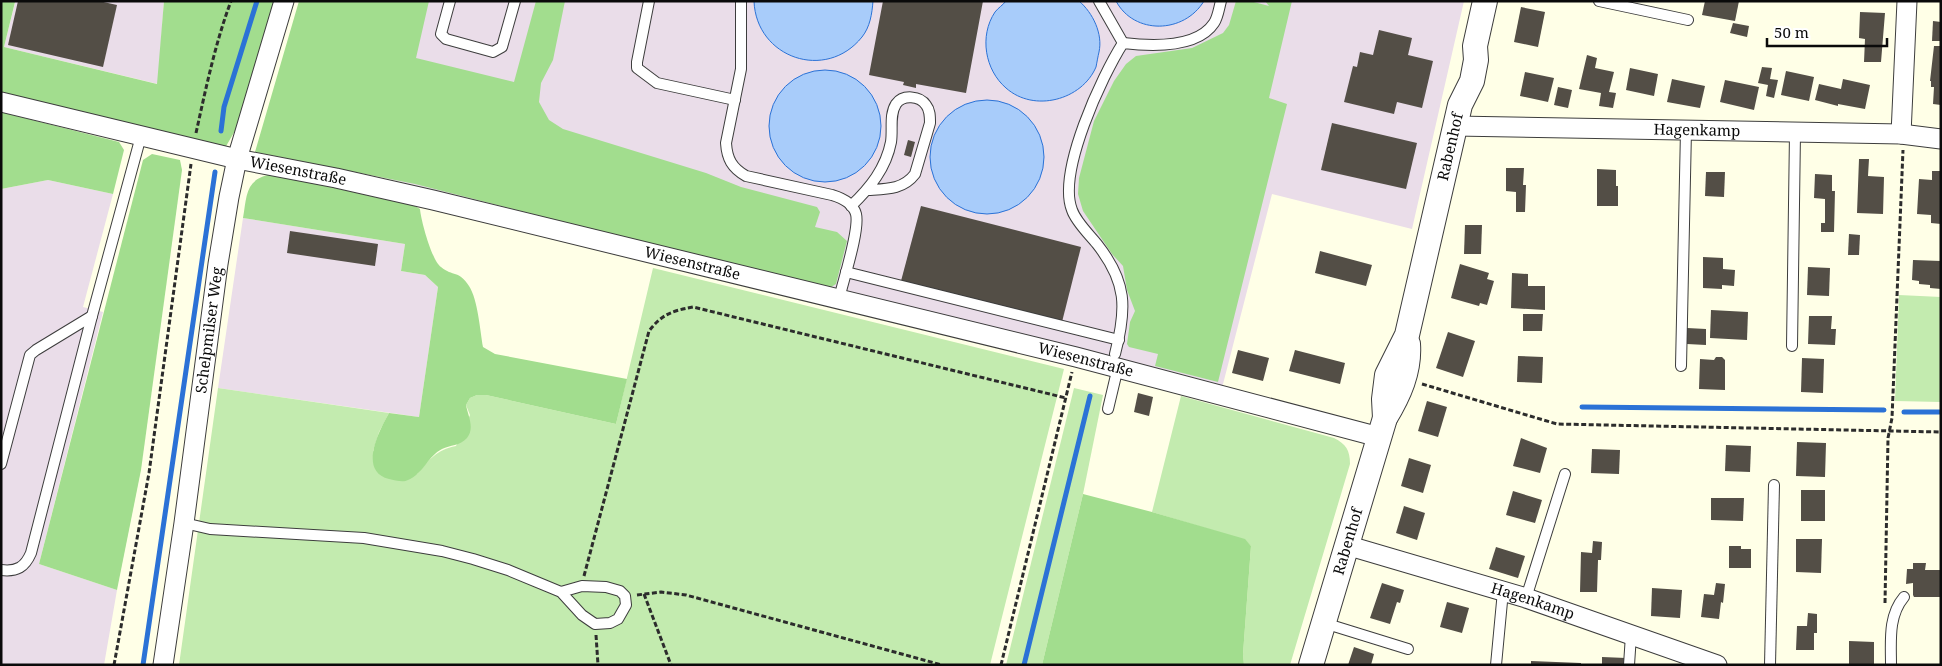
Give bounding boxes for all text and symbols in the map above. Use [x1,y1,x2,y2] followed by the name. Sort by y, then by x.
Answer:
[1767,15,1887,47] scale bar
[1774,22,1809,42] text: 50 m
[1432,109,1467,182] street label: Rabenhof
[1653,119,1741,140] street label: Hagenkamp
[248,151,349,189] street label: Wiesenstraße
[643,241,743,284] street label: Wiesenstraße
[190,266,227,395] street label: Schelpmilser Weg
[1036,337,1136,381] street label: Wiesenstraße
[1328,504,1367,577] street label: Rabenhof
[1489,577,1578,623] street label: Hagenkamp

